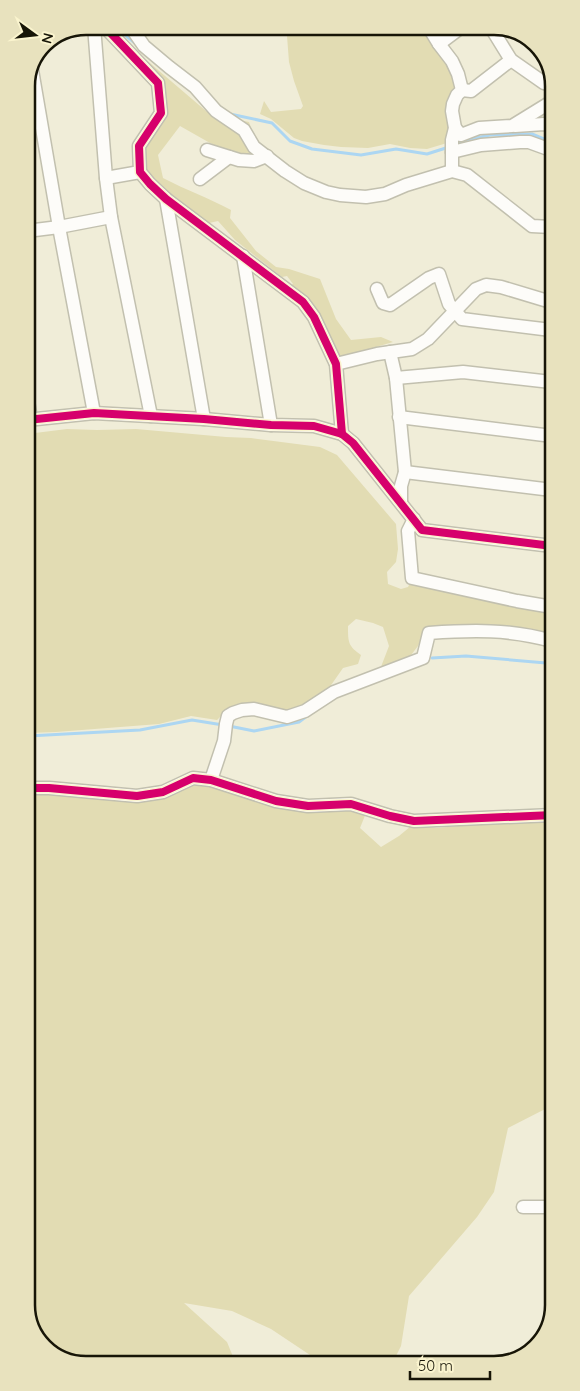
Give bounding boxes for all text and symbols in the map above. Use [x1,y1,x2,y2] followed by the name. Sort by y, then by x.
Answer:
[10,10,60,60] north arrow
[38,31,58,46] text: N
[410,1348,490,1380] scale bar
[418,1356,453,1375] text: 50 m

